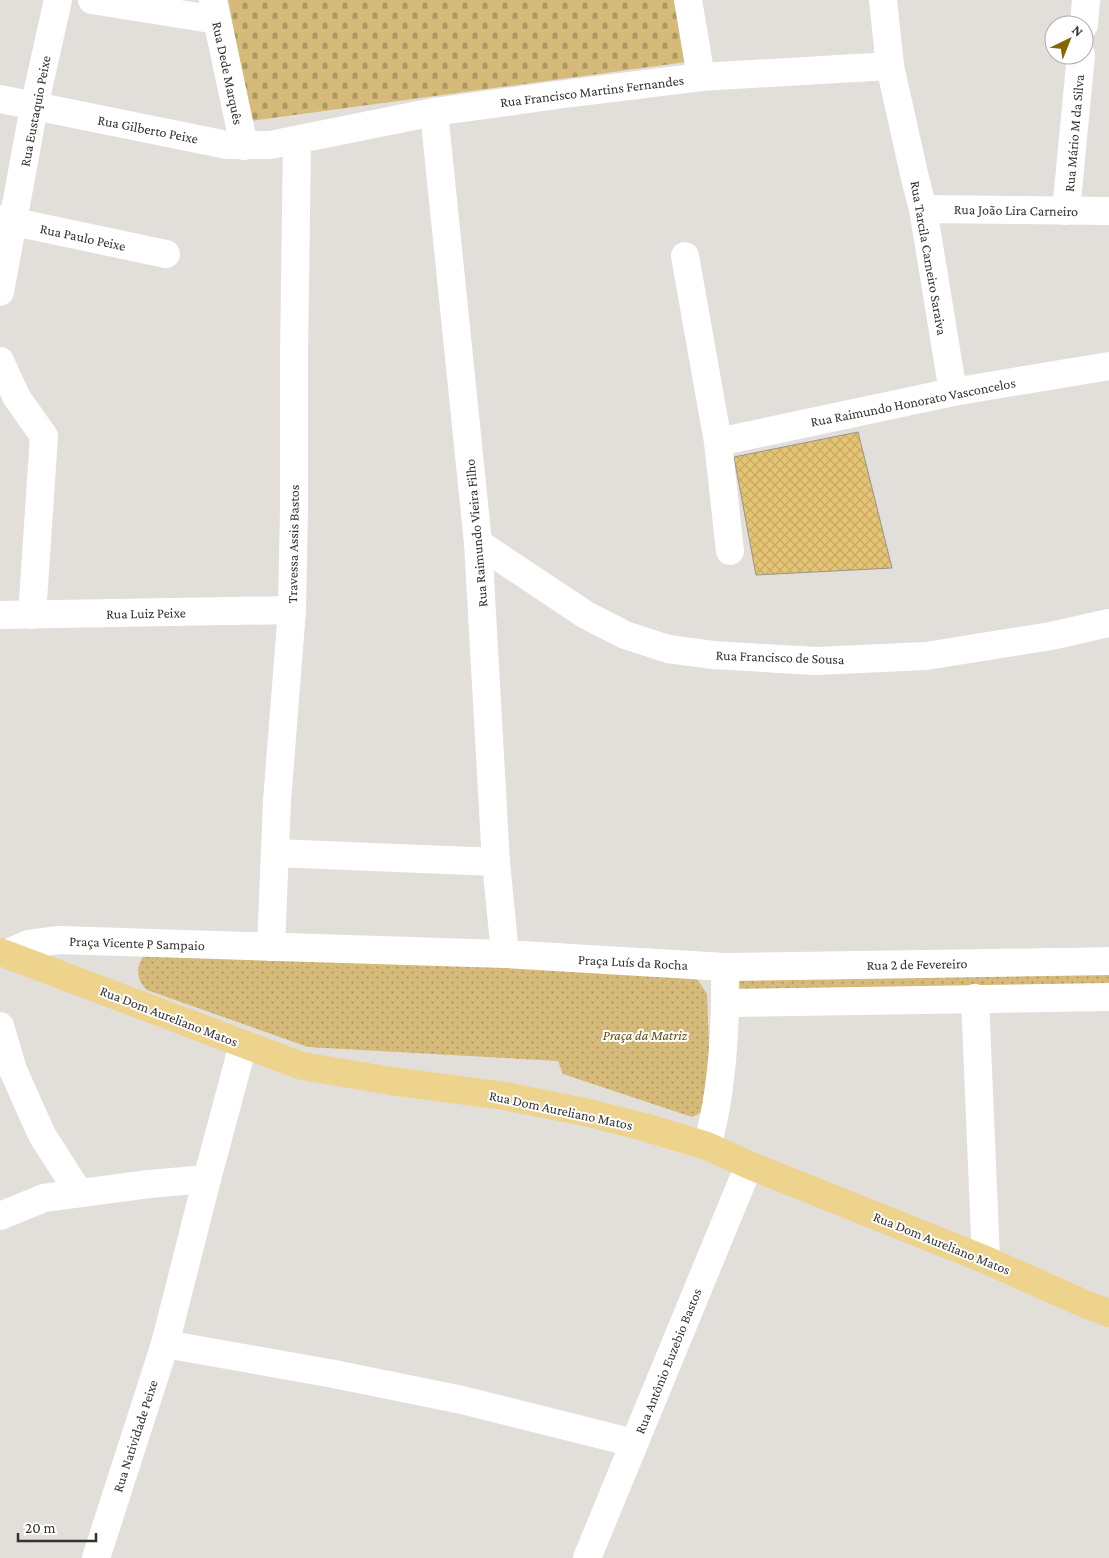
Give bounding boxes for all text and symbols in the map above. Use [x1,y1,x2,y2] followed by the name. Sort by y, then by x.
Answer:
[1044,15,1094,65] north arrow
[209,20,247,126] street label: Rua Dede Marquês
[1069,21,1087,40] text: N
[16,54,54,168] street label: Rua Eustaquio Peixe
[499,72,685,110] street label: Rua Francisco Martins Fernandes
[1061,73,1087,192] street label: Rua Mário M da Silva
[96,111,200,147] street label: Rua Gilberto Peixe
[908,179,951,337] street label: Rua Tarcila Carneiro Saraiva
[954,201,1078,219] street label: Rua João Lira Carneiro
[39,220,127,254] street label: Rua Paulo Peixe
[809,374,1017,430] street label: Rua Raimundo Honorato Vasconcelos
[462,458,490,608] street label: Rua Raimundo Vieira Filho
[284,485,302,603] street label: Travessa Assis Bastos
[106,604,186,622] street label: Rua Luiz Peixe
[715,647,845,667] street label: Rua Francisco de Sousa
[69,933,205,953] street label: Praça Vicente P Sampaio
[578,951,689,973] street label: Praça Luís da Rocha
[866,955,968,973] street label: Rua 2 de Fevereiro
[98,982,240,1050] street label: Rua Dom Aureliano Matos
[603,1027,688,1043] park label: Praça da Matriz
[488,1087,634,1133] street label: Rua Dom Aureliano Matos
[871,1208,1013,1278] street label: Rua Dom Aureliano Matos
[631,1286,705,1436] street label: Rua Antônio Euzebio Bastos
[109,1378,161,1494] street label: Rua Natividade Peixe
[18,1510,95,1542] scale bar
[25,1520,56,1536] text: 20 m

